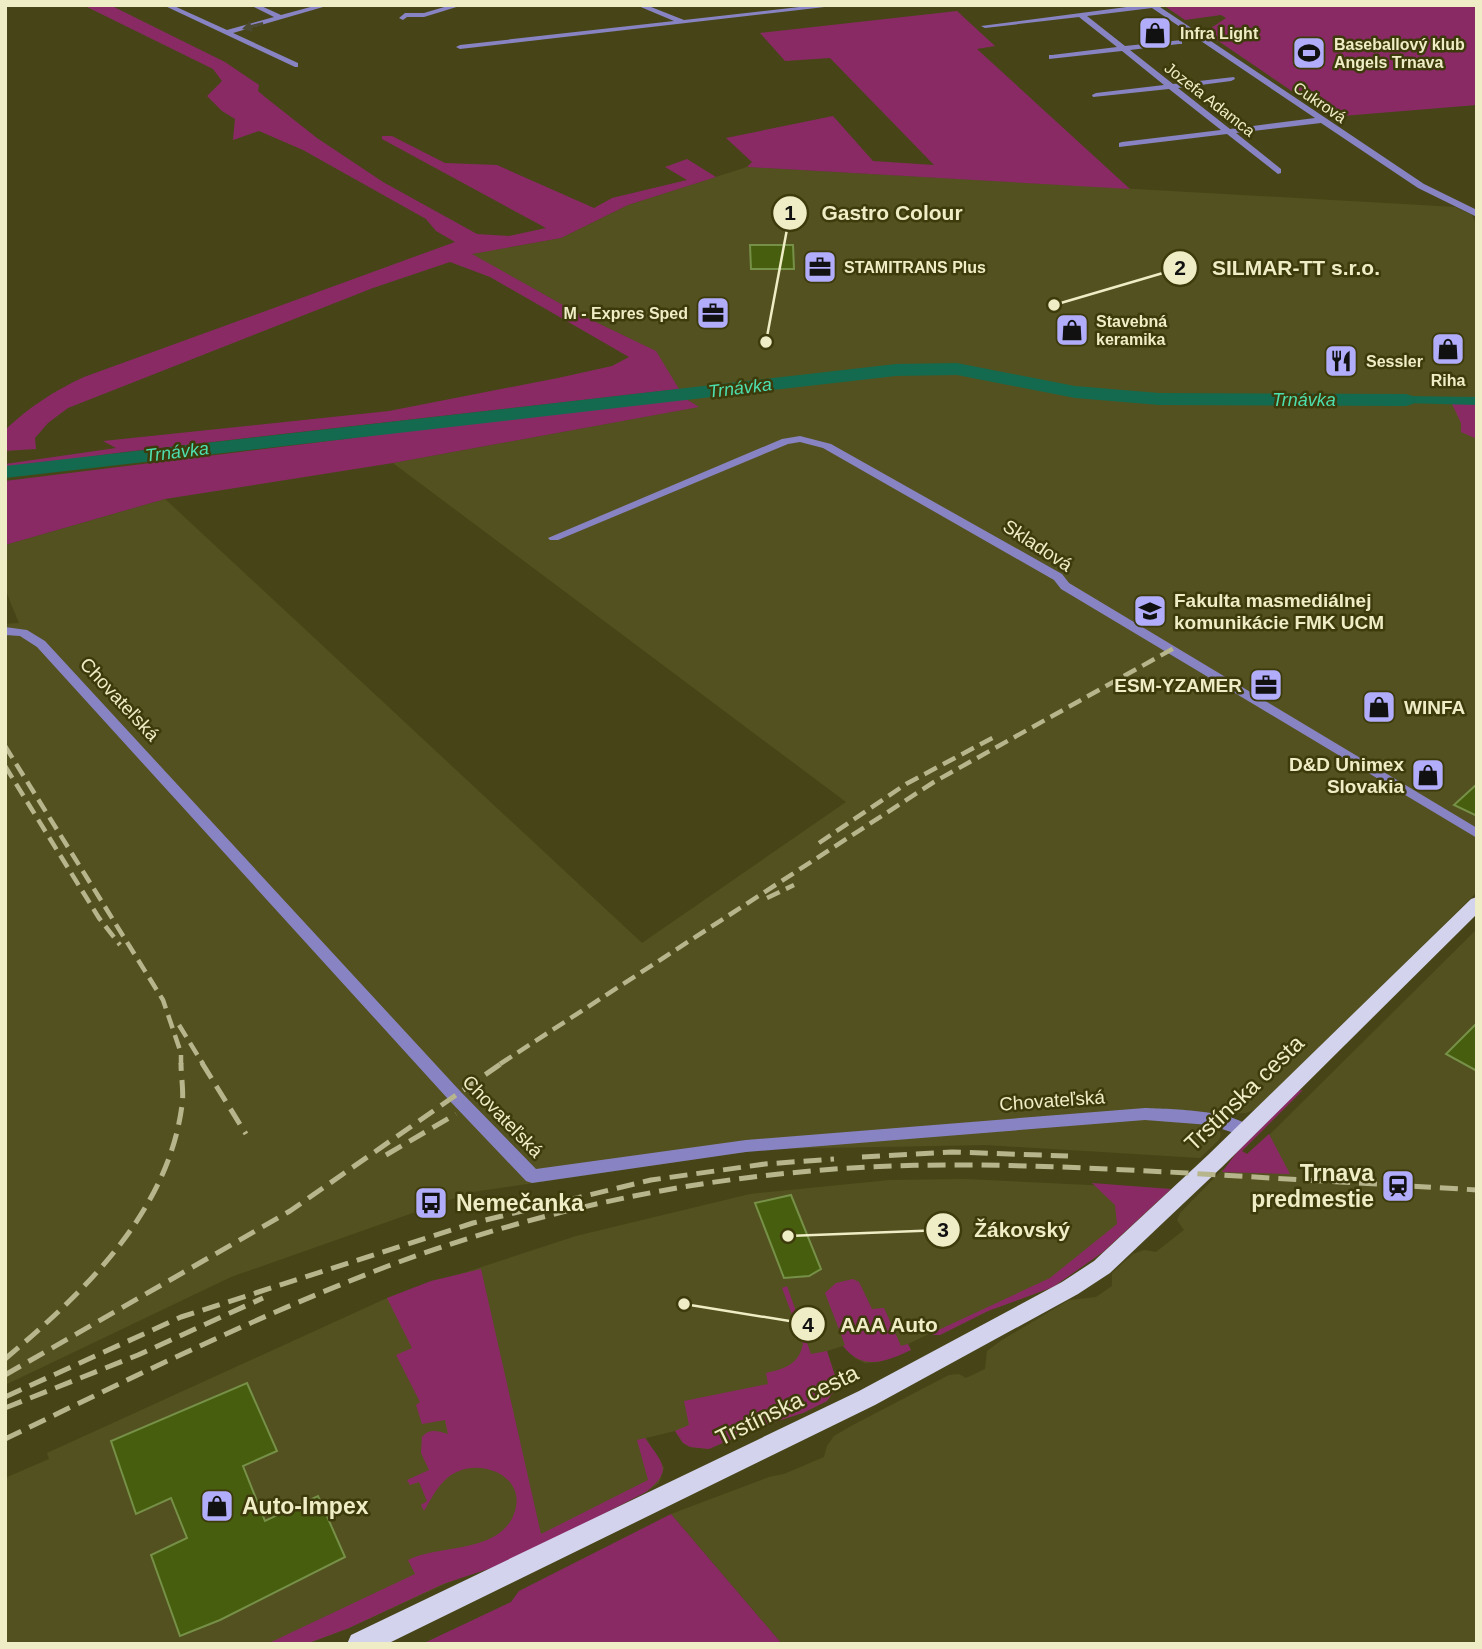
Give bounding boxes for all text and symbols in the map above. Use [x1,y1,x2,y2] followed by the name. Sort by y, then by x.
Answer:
[1136,14,1174,52] shop icon: Infra Light
[242,21,263,31] one-way arrow
[1180,25,1259,42] place label: Infra Light
[1290,34,1328,72] sports icon: Baseballový klub Angels Trnava
[1334,36,1465,71] place label: Baseballový klub Angels Trnava
[1161,59,1258,140] street label: Jozefa Adamca
[1290,79,1349,126] street label: Cukrová
[773,192,977,234] callout: Gastro Colour
[784,201,796,224] text: 1
[821,201,963,224] text: Gastro Colour
[1163,247,1394,289] callout: SILMAR-TT s.r.o.
[801,248,839,286] office icon: STAMITRANS Plus
[1174,256,1186,279] text: 2
[1212,256,1380,279] text: SILMAR-TT s.r.o.
[844,259,986,276] place label: STAMITRANS Plus
[694,294,732,332] office icon: M - Expres Sped
[564,305,688,322] place label: M - Expres Sped
[1053,311,1091,349] shop icon: Stavebná keramika
[1096,313,1167,348] place label: Stavebná keramika
[1429,330,1467,368] shop icon: Riha
[1322,342,1360,380] restaurant icon: Sessler
[1366,353,1423,370] place label: Sessler
[1431,372,1465,389] place label: Riha
[707,374,773,402] water label: Trnávka
[1272,390,1336,410] water label: Trnávka
[144,438,210,466] water label: Trnávka
[999,515,1077,576] street label: Skladová
[1174,590,1384,633] place label: Fakulta masmediálnej komunikácie FMK UCM
[1131,592,1169,630] school or university icon: Fakulta masmediálnej komunikácie FMK UCM
[76,653,164,746] street label: Chovateľská
[1247,666,1285,704] office icon: ESM-YZAMER
[1114,675,1242,696] place label: ESM-YZAMER
[1360,688,1398,726] shop icon: WINFA
[1404,697,1465,718] place label: WINFA
[1289,754,1404,797] place label: D&D Unimex Slovakia
[1409,756,1447,794] shop icon: D&D Unimex Slovakia
[1179,1030,1309,1156] street label: Trstínska cesta
[458,1071,547,1162] street label: Chovateľská
[998,1086,1106,1115] street label: Chovateľská
[1251,1160,1374,1212] place label: Trnava predmestie
[1379,1167,1417,1205] station icon: Trnava predmestie
[412,1184,450,1222] bus stop icon: Nemečanka
[456,1190,584,1216] place label: Nemečanka
[926,1209,1084,1251] callout: Žákovský
[937,1218,949,1241] text: 3
[974,1218,1070,1241] text: Žákovský
[790,1303,952,1345] callout: AAA Auto
[802,1313,814,1336] text: 4
[840,1313,938,1336] text: AAA Auto
[712,1359,863,1451] street label: Trstínska cesta
[198,1487,236,1525] shop icon: Auto-Impex
[242,1493,369,1519] place label: Auto-Impex

